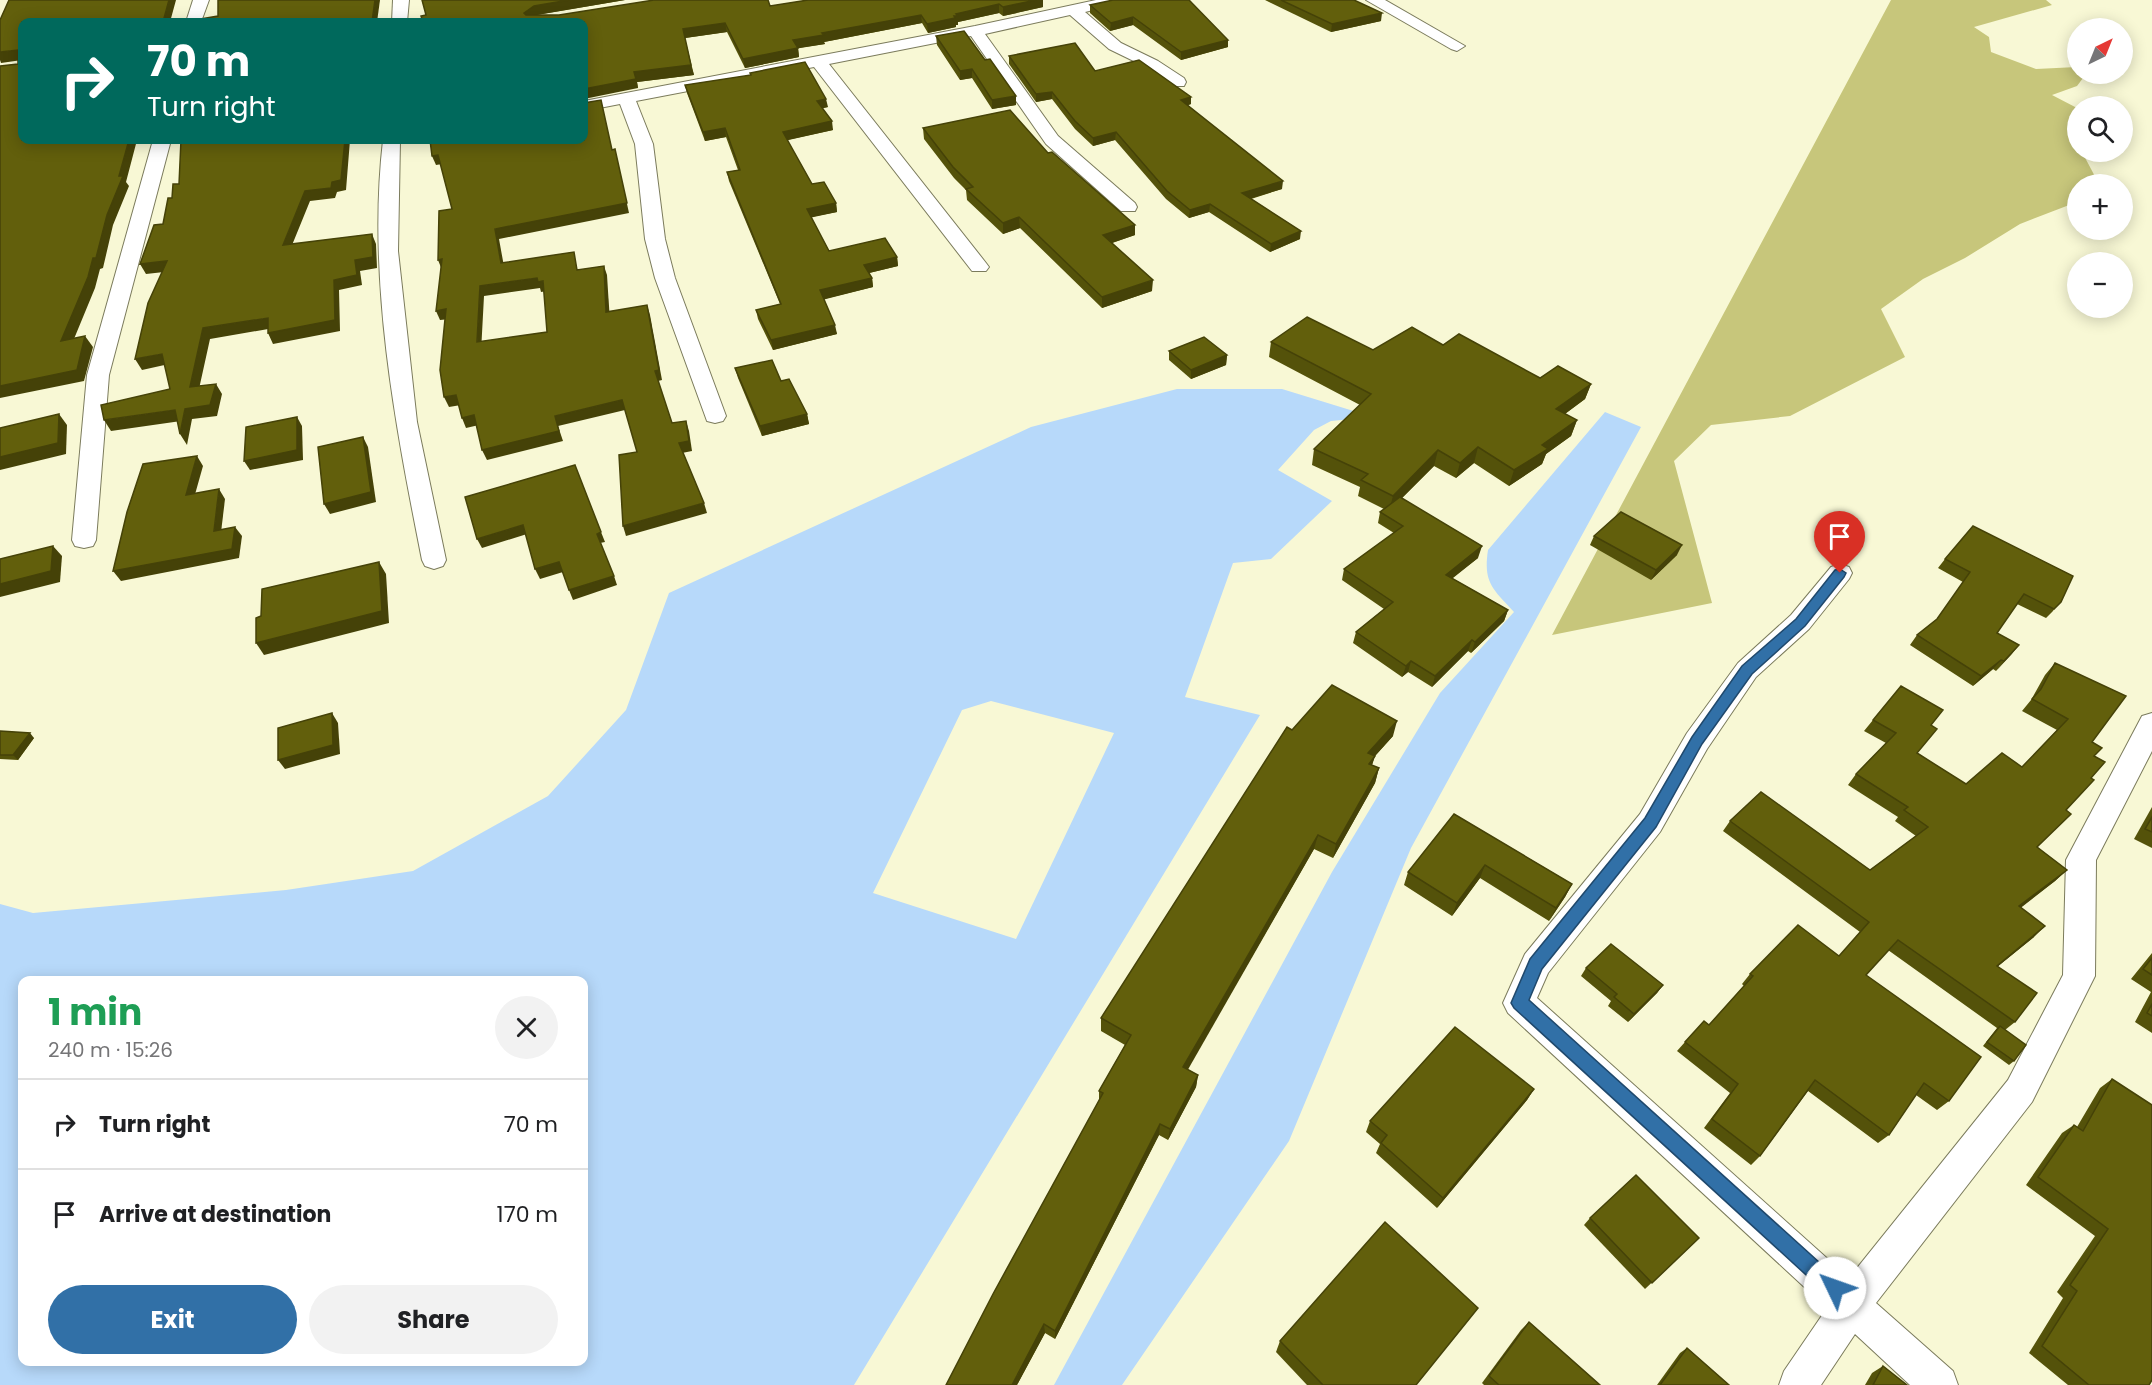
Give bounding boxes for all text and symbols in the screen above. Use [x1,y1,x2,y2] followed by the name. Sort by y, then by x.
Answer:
[2067,18,2133,84] north arrow
[2067,18,2133,318] map controls
[147,32,250,91] text: 70 m
[48,42,126,120] icon: right
[147,88,276,125] text: Turn right
[2067,96,2133,162] button: search
[2067,174,2133,240] button: +
[2067,252,2133,318] button: −
[1814,511,1865,573] pin
[1823,520,1856,553] icon: arrive
[48,987,142,1038] text: 1 min
[495,996,558,1059] button: close
[48,1036,173,1064] text: 240 m · 15:26
[48,1108,81,1141] icon: right
[99,1109,210,1140] text: Turn right
[504,1109,558,1140] text: 70 m
[48,1198,81,1231] icon: arrive
[99,1199,331,1230] text: Arrive at destination
[497,1199,558,1230] text: 170 m
[1803,1256,1867,1320] position arrow
[48,1285,297,1354] button: Exit
[309,1285,558,1354] button: Share

